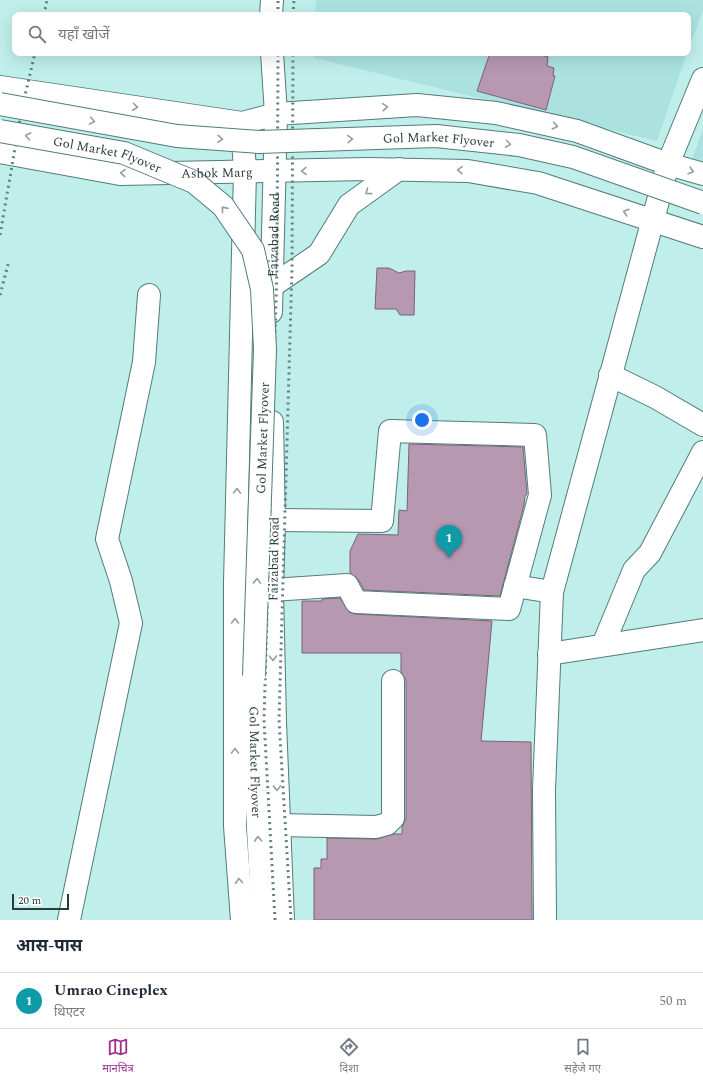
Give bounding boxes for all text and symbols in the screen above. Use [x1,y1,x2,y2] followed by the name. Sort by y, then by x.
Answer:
[12,12,691,56] search box
[26,23,48,45] icon: search
[58,23,110,46] text: यहाँ खोजें
[132,102,139,111] one-way arrow
[382,103,388,112] one-way arrow
[89,116,95,125] one-way arrow
[552,122,558,130] one-way arrow
[383,127,495,153] street label: Gol Market Flyover
[25,132,31,141] one-way arrow
[51,132,164,178] street label: Gol Market Flyover
[217,135,223,143] one-way arrow
[347,135,353,143] one-way arrow
[505,139,511,148] one-way arrow
[181,162,253,184] street label: Ashok Marg
[301,166,307,175] one-way arrow
[457,166,463,175] one-way arrow
[688,166,695,175] one-way arrow
[120,169,126,178] one-way arrow
[365,187,372,194] one-way arrow
[263,193,285,277] street label: Faizabad Road
[222,207,229,214] one-way arrow
[623,208,630,217] one-way arrow
[251,382,275,494] street label: Gol Market Flyover
[412,410,432,430] your location
[233,488,241,494] one-way arrow
[263,517,285,601] street label: Faizabad Road
[436,525,462,558] pin: 1
[253,578,261,584] one-way arrow
[231,618,239,624] one-way arrow
[269,655,277,661] one-way arrow
[244,706,266,818] street label: Gol Market Flyover
[231,748,239,754] one-way arrow
[272,785,281,791] one-way arrow
[254,836,263,842] one-way arrow
[234,878,243,884] one-way arrow
[12,892,69,911] scale bar
[18,892,41,909] text: 20 m
[16,933,82,959] text: आस-पास
[54,979,168,1002] text: Umrao Cineplex
[25,991,33,1011] text: 1
[660,991,687,1011] text: 50 m
[54,1002,85,1022] text: थिएटर
[102,1036,134,1077] tab: मानचित्र
[338,1036,360,1077] tab: दिशा
[564,1036,601,1077] tab: सहेजे गए

